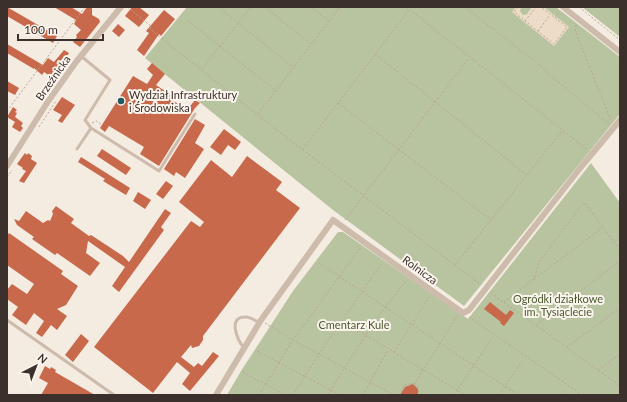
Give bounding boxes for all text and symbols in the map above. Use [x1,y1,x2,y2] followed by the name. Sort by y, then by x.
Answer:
[18,16,103,42] scale bar
[24,22,58,37] text: 100 m
[32,53,73,103] street label: Brzeźnicka
[129,88,238,114] place label: Wydział Infrastruktury i Środowiska
[116,96,126,106] marker: Wydział Infrastruktury i Środowiska
[400,253,440,287] street label: Rolnicza
[513,292,603,318] park label: Ogródki działkowe im. Tysiąclecie
[319,318,390,331] park label: Cmentarz Kule
[16,346,56,386] north arrow
[36,351,51,366] text: N

